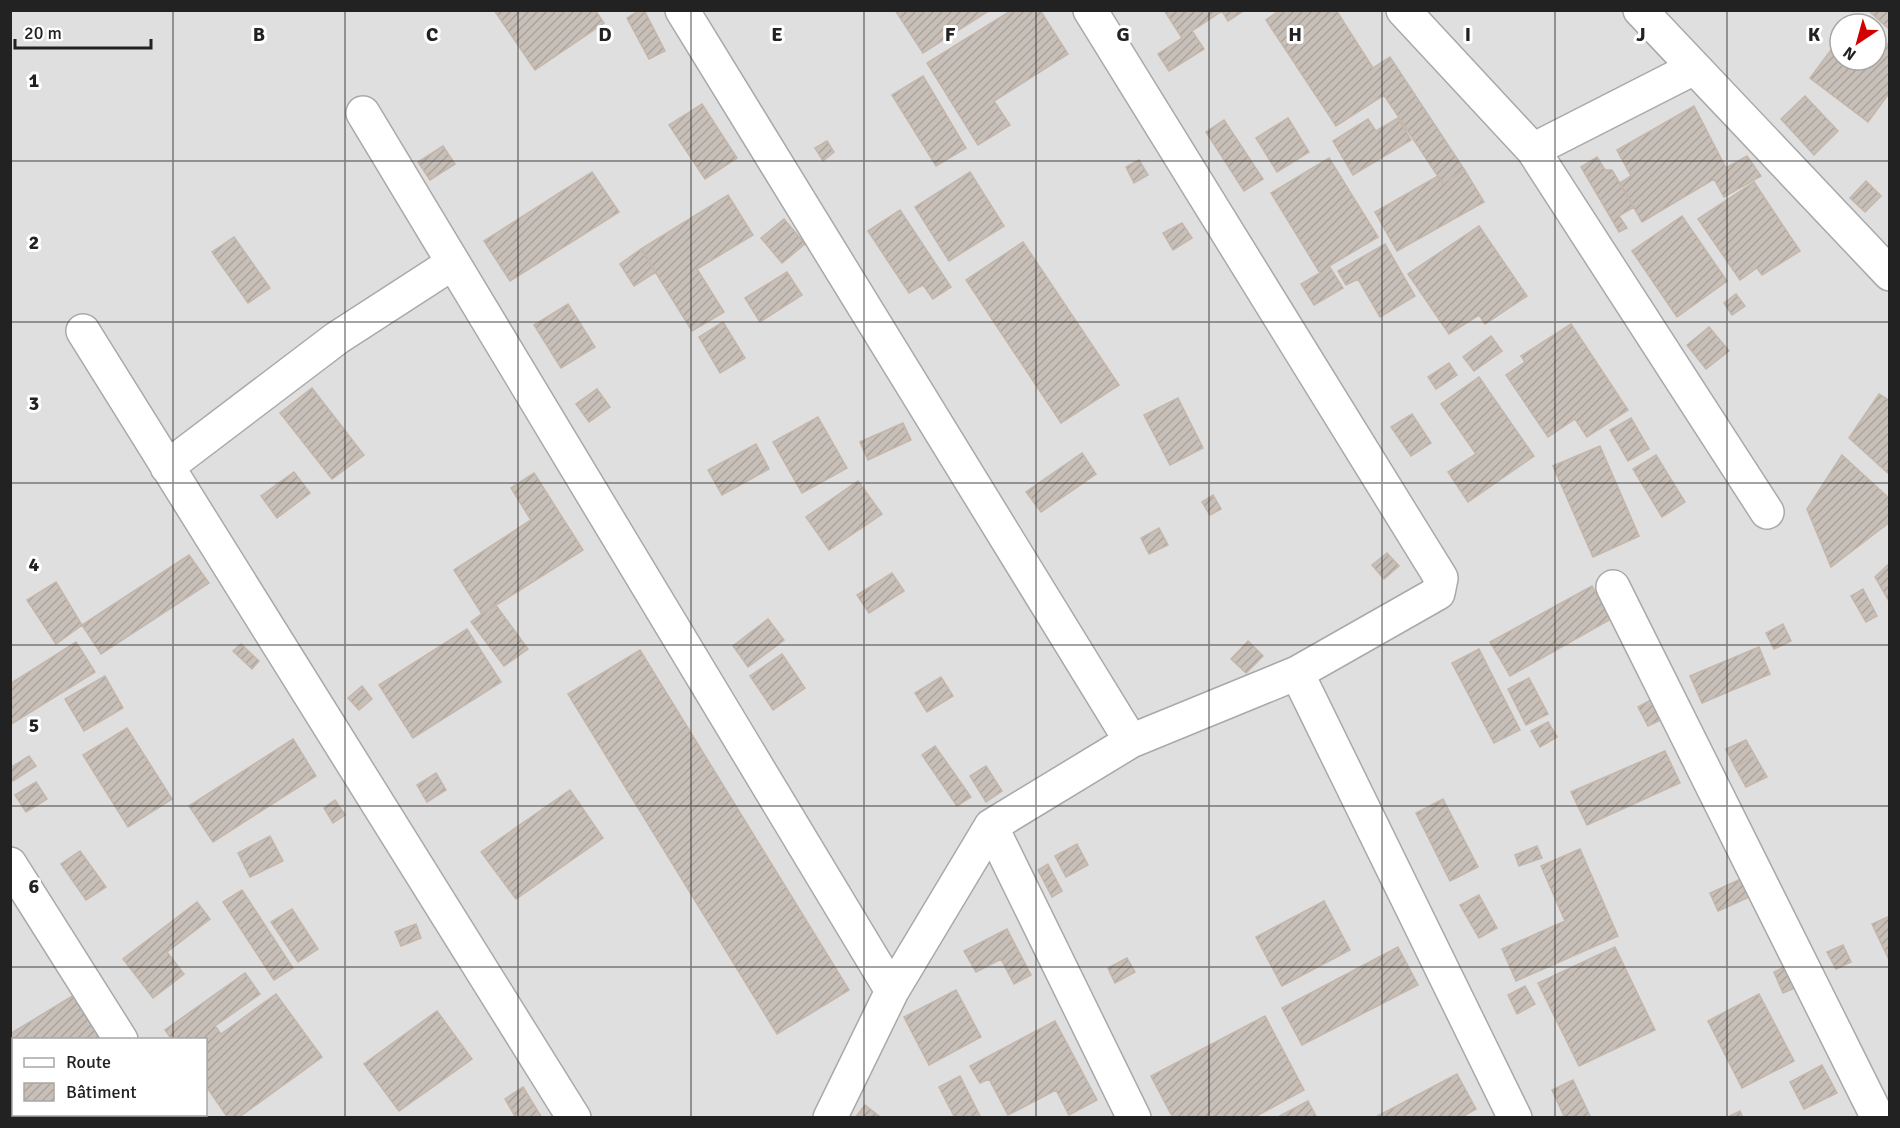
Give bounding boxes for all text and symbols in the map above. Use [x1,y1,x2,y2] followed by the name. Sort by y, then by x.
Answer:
[15,12,152,50] scale bar
[1828,12,1888,72] north arrow
[24,22,62,44] text: 20 m
[253,22,265,47] text: B
[426,22,438,47] text: C
[598,22,612,47] text: D
[771,22,783,47] text: E
[945,22,956,47] text: F
[1116,22,1130,47] text: G
[1288,22,1302,47] text: H
[1465,22,1471,47] text: I
[1636,22,1646,47] text: J
[1808,22,1821,47] text: K
[1839,42,1860,65] text: N
[29,68,40,93] text: 1
[29,230,39,255] text: 2
[29,391,39,416] text: 3
[29,552,40,577] text: 4
[29,713,39,738] text: 5
[29,874,40,899] text: 6
[12,1038,207,1116] legend
[66,1051,111,1073] text: Route
[66,1081,137,1103] text: Bâtiment

